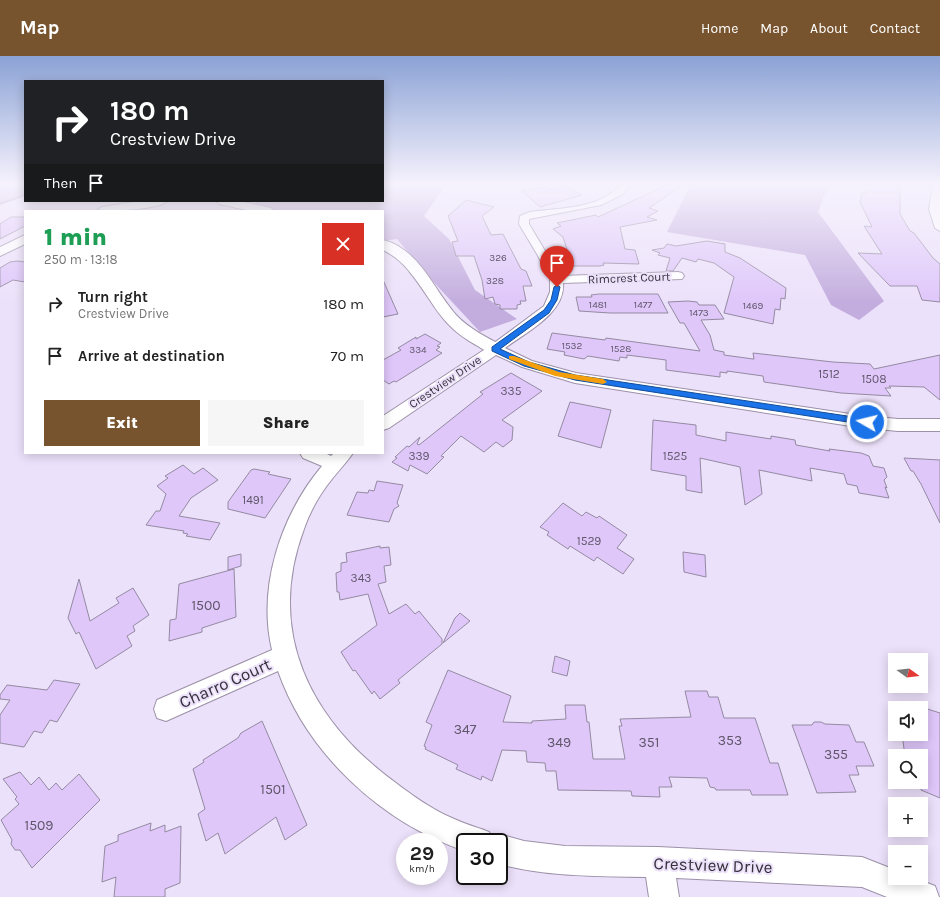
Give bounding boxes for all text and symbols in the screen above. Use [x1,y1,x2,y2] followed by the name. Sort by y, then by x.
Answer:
[20,17,59,39] text: Map
[701,20,738,37] text: Home
[760,20,788,37] text: Map
[810,20,848,37] text: About
[870,20,920,37] text: Contact
[110,94,189,127] text: 180 m
[44,96,96,148] icon: right
[110,128,236,150] text: Crestview Drive
[85,172,107,194] icon: arrive
[44,174,77,192] text: Then
[44,223,107,251] text: 1 min
[322,223,364,265] button: close
[540,246,574,287] pin
[44,252,118,267] text: 250 m · 13:18
[489,252,507,264] house number: 326
[546,252,568,274] icon: arrive
[588,270,671,286] street label: Rimcrest Court
[486,275,504,287] house number: 328
[78,288,148,306] text: Turn right
[44,293,66,315] icon: right
[323,295,364,313] text: 180 m
[589,299,607,311] house number: 1481
[634,299,652,311] house number: 1477
[743,300,763,312] house number: 1469
[78,306,169,321] text: Crestview Drive
[689,307,709,319] house number: 1473
[562,340,583,352] house number: 1532
[611,343,631,355] house number: 1528
[409,344,427,356] house number: 334
[44,345,66,367] icon: arrive
[78,347,225,365] text: Arrive at destination
[330,347,364,365] text: 70 m
[406,353,484,411] street label: Crestview Drive
[818,367,840,381] house number: 1512
[861,372,887,386] house number: 1508
[501,384,522,398] house number: 335
[44,400,200,446] button: Exit
[208,400,364,446] button: Share
[846,401,888,443] position arrow
[408,449,430,463] house number: 339
[663,449,687,463] house number: 1525
[242,493,264,507] house number: 1491
[577,534,601,548] house number: 1529
[351,571,371,585] house number: 343
[191,597,221,614] house number: 1500
[888,653,928,693] north arrow
[888,653,928,885] map controls
[176,654,274,712] street label: Charro Court
[888,701,928,741] button: sound
[454,721,477,738] house number: 347
[718,732,742,749] house number: 353
[547,734,571,751] house number: 349
[639,734,659,751] house number: 351
[824,746,848,763] house number: 355
[888,749,928,789] button: search
[260,781,286,798] house number: 1501
[888,797,928,837] button: +
[25,817,53,834] house number: 1509
[456,833,508,885] speed limit sign: 30
[410,842,434,865] text: 29
[888,845,928,885] button: −
[653,853,773,877] street label: Crestview Drive
[409,863,435,875] text: km/h

